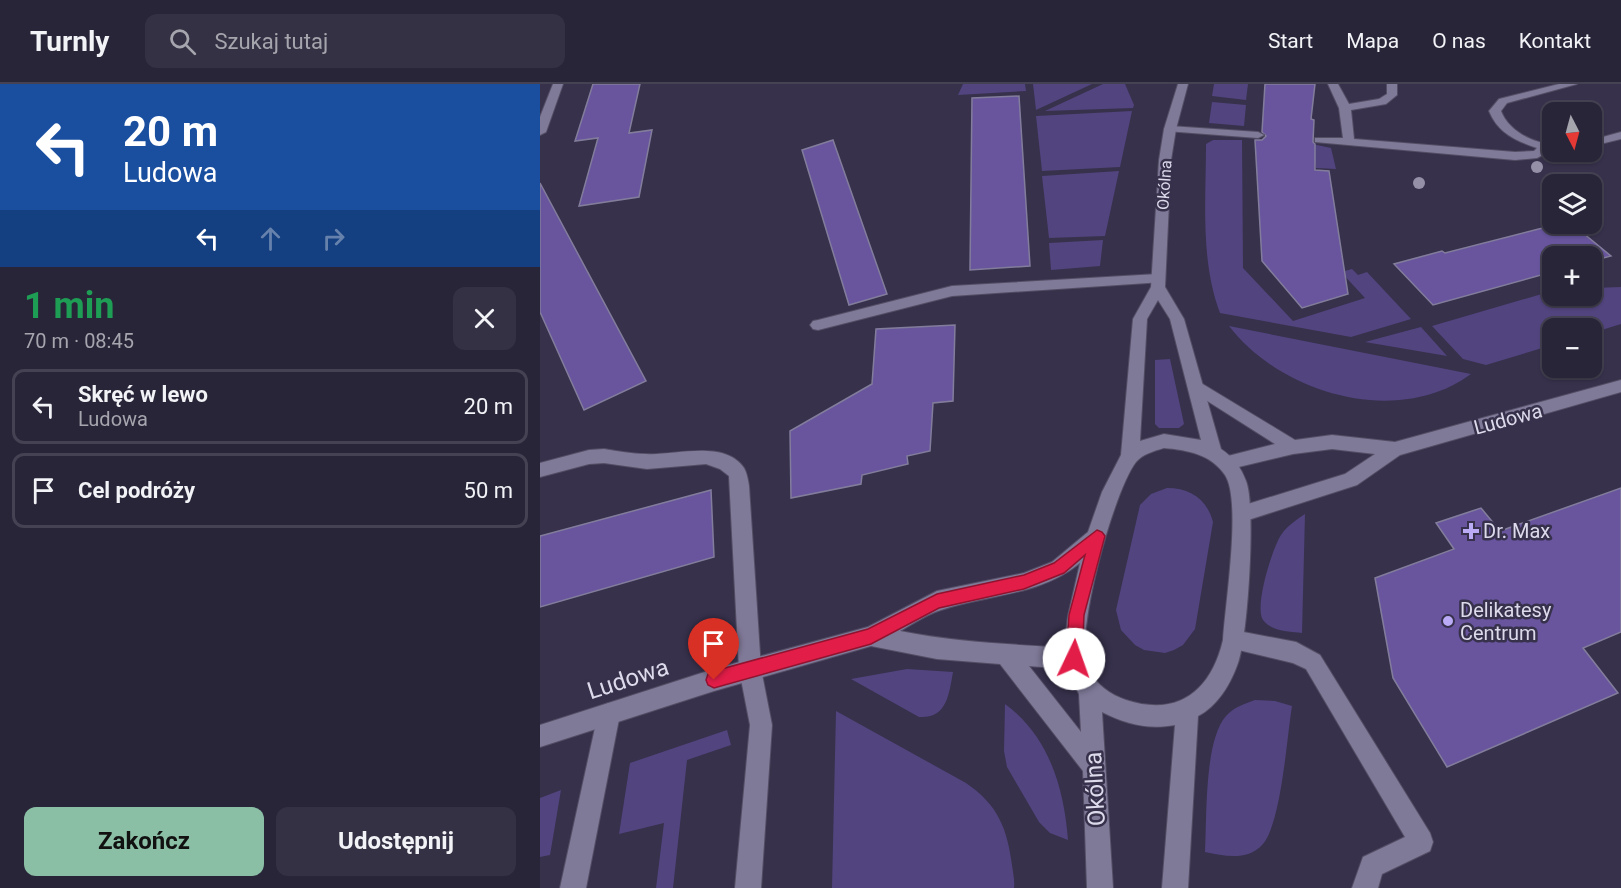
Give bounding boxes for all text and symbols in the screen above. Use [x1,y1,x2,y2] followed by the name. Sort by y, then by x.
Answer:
[145,14,565,68] search box
[30,25,109,58] text: Turnly
[166,25,199,58] icon: search
[214,29,328,54] text: Szukaj tutaj
[1268,29,1313,53] text: Start
[1346,29,1399,53] text: Mapa
[1432,29,1486,53] text: O nas
[1519,29,1591,53] text: Kontakt
[1542,102,1602,162] north arrow
[1542,102,1602,378] map controls
[123,107,218,156] text: 20 m
[24,108,102,186] icon: left
[123,157,217,189] text: Ludowa
[1153,160,1176,210] street label: Okólna
[1542,174,1602,234] button: layers
[191,222,224,255] icon: left
[254,222,287,255] icon: ahead
[317,222,350,255] icon: right
[1542,246,1602,306] button: +
[24,285,115,327] text: 1 min
[453,287,516,350] button: close
[1542,318,1602,378] button: −
[24,329,134,353] text: 70 m · 08:45
[78,382,208,407] text: Skręć w lewo
[27,390,60,423] icon: left
[464,394,513,419] text: 20 m
[1471,398,1545,440] street label: Ludowa
[78,407,148,431] text: Ludowa
[27,474,60,507] icon: arrive
[78,478,195,503] text: Cel podróży
[464,478,513,503] text: 50 m
[1483,519,1550,543] place label: Dr. Max
[1464,524,1478,538] marker: Dr. Max
[1460,598,1552,645] place label: Delikatesy Centrum
[1441,614,1455,628] marker: Delikatesy Centrum
[688,618,739,680] pin
[697,627,730,660] icon: arrive
[1042,627,1106,691] position arrow
[584,653,672,705] street label: Ludowa
[1079,751,1111,827] street label: Okólna
[24,807,264,876] button: Zakończ
[276,807,516,876] button: Udostępnij

